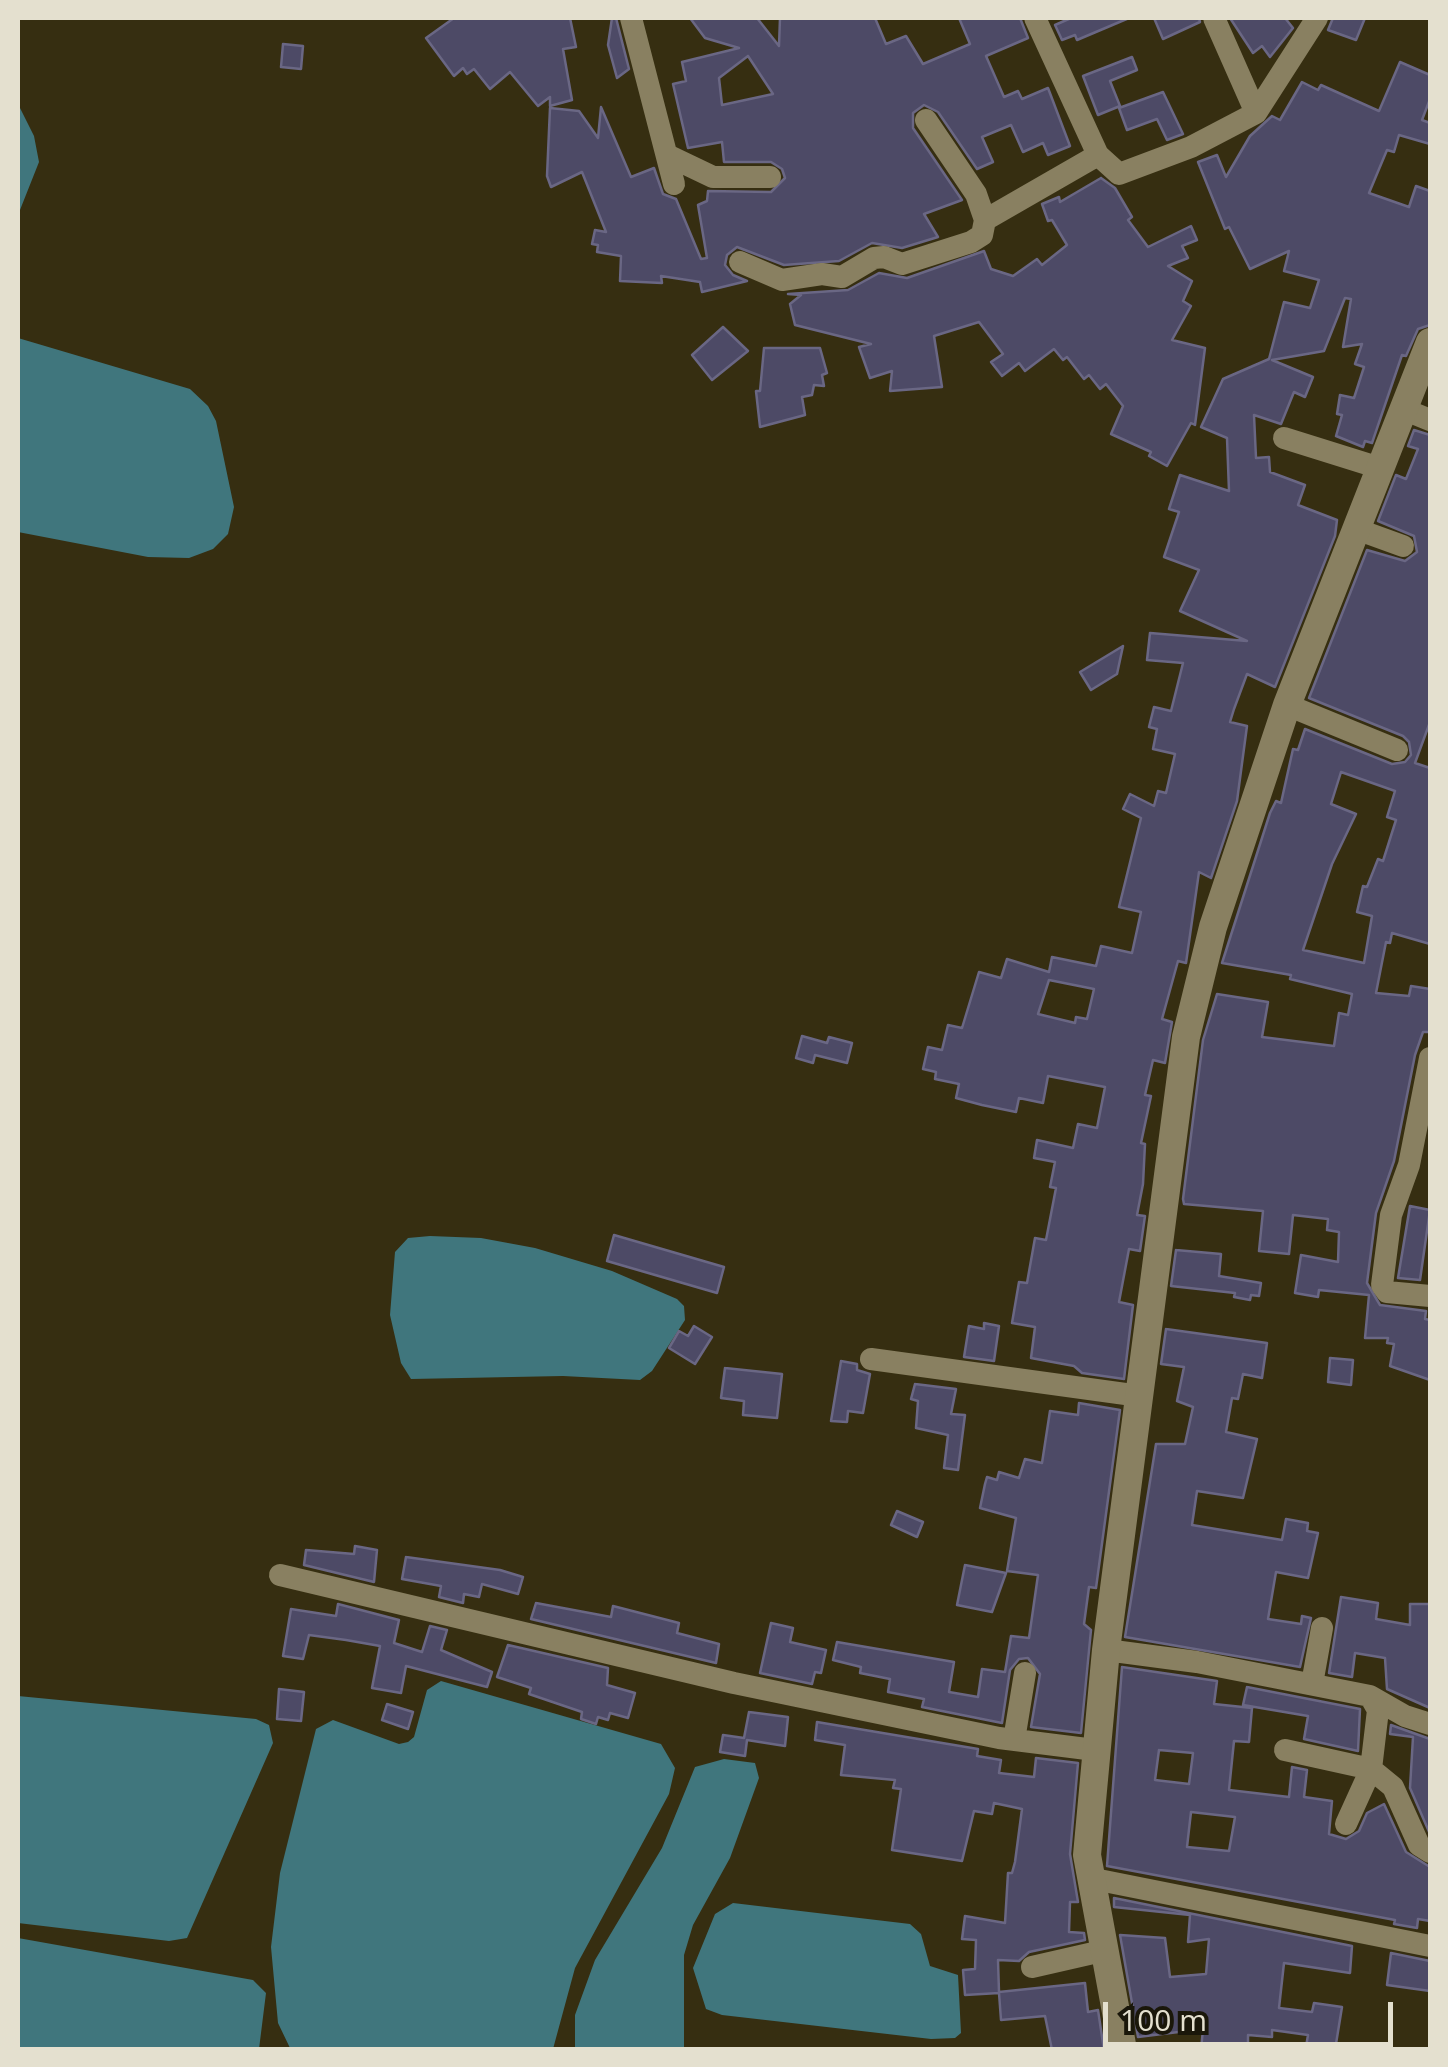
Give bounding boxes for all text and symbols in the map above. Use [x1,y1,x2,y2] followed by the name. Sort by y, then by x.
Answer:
[1108,1982,1398,2044] scale bar
[1120,1999,1207,2040] text: 100 m

